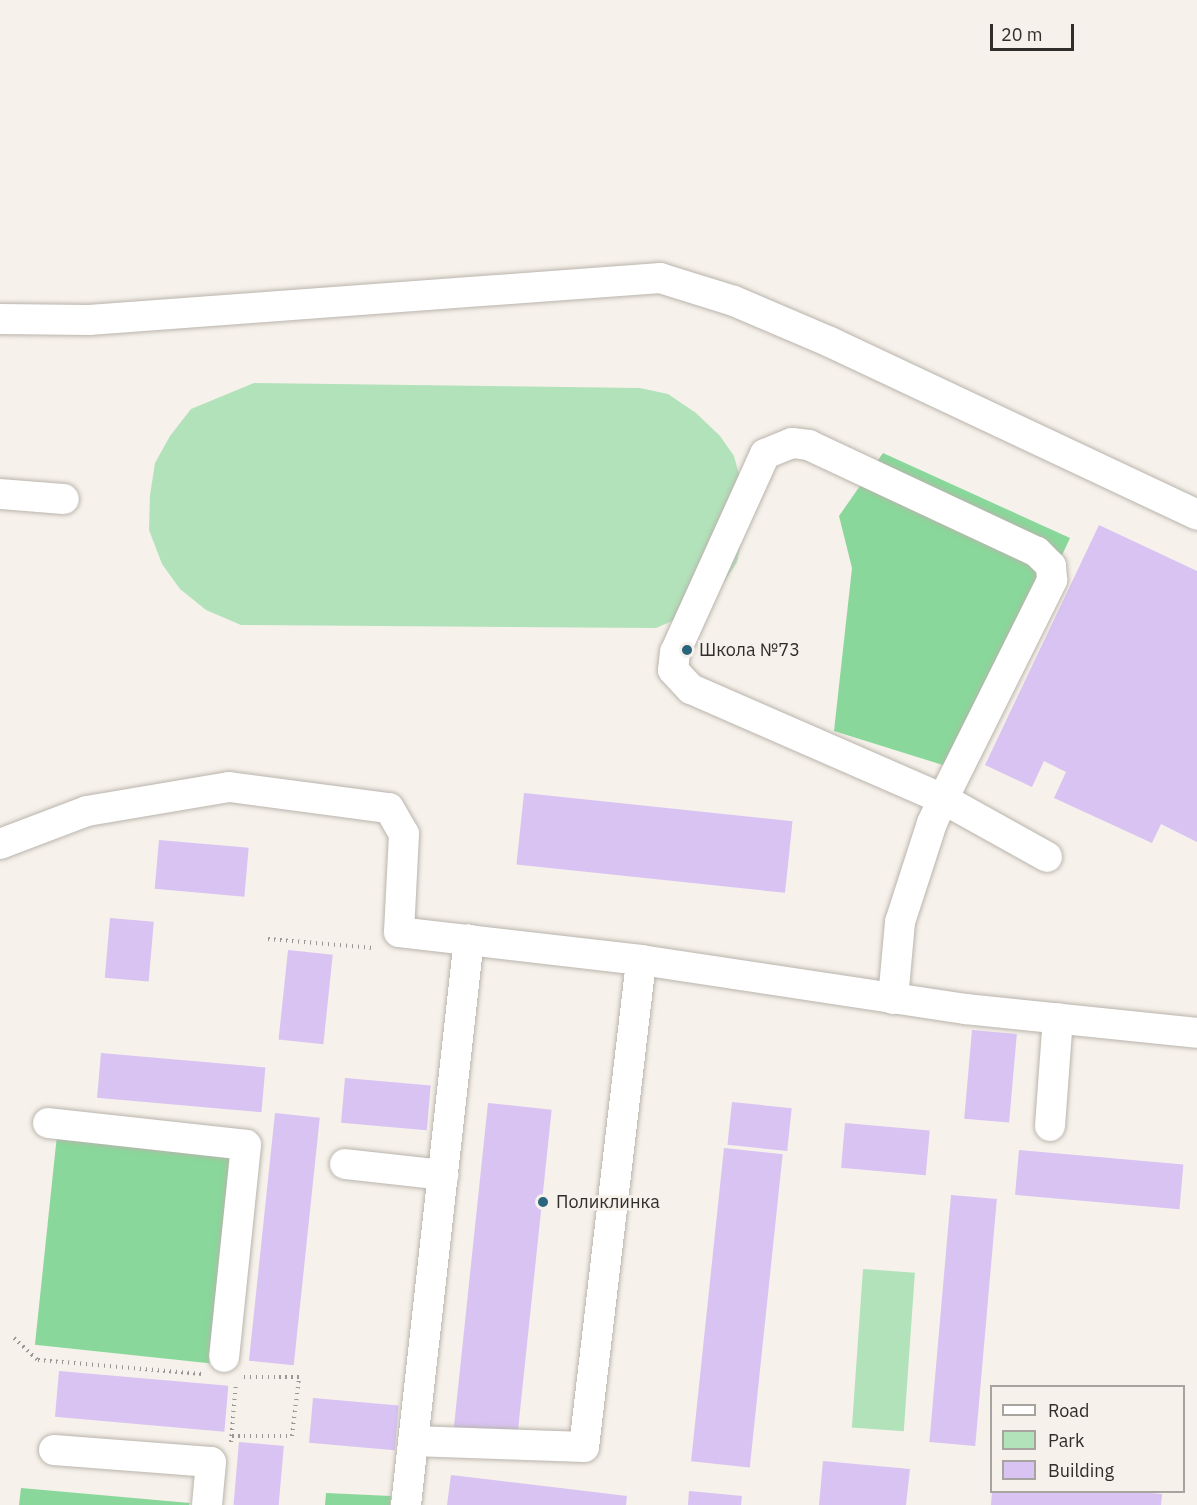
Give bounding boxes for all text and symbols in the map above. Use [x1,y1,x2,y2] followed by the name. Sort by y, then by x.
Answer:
[993,12,1077,50] scale bar
[1001,23,1043,46] text: 20 m
[699,639,800,661] place label: Школа №73
[680,643,694,657] marker: Школа №73
[556,1191,660,1213] place label: Поликлинка
[534,1193,552,1211] marker: Поликлинка
[990,1385,1185,1493] legend
[1048,1399,1089,1422] text: Road
[1048,1429,1084,1452] text: Park
[1048,1459,1114,1482] text: Building

